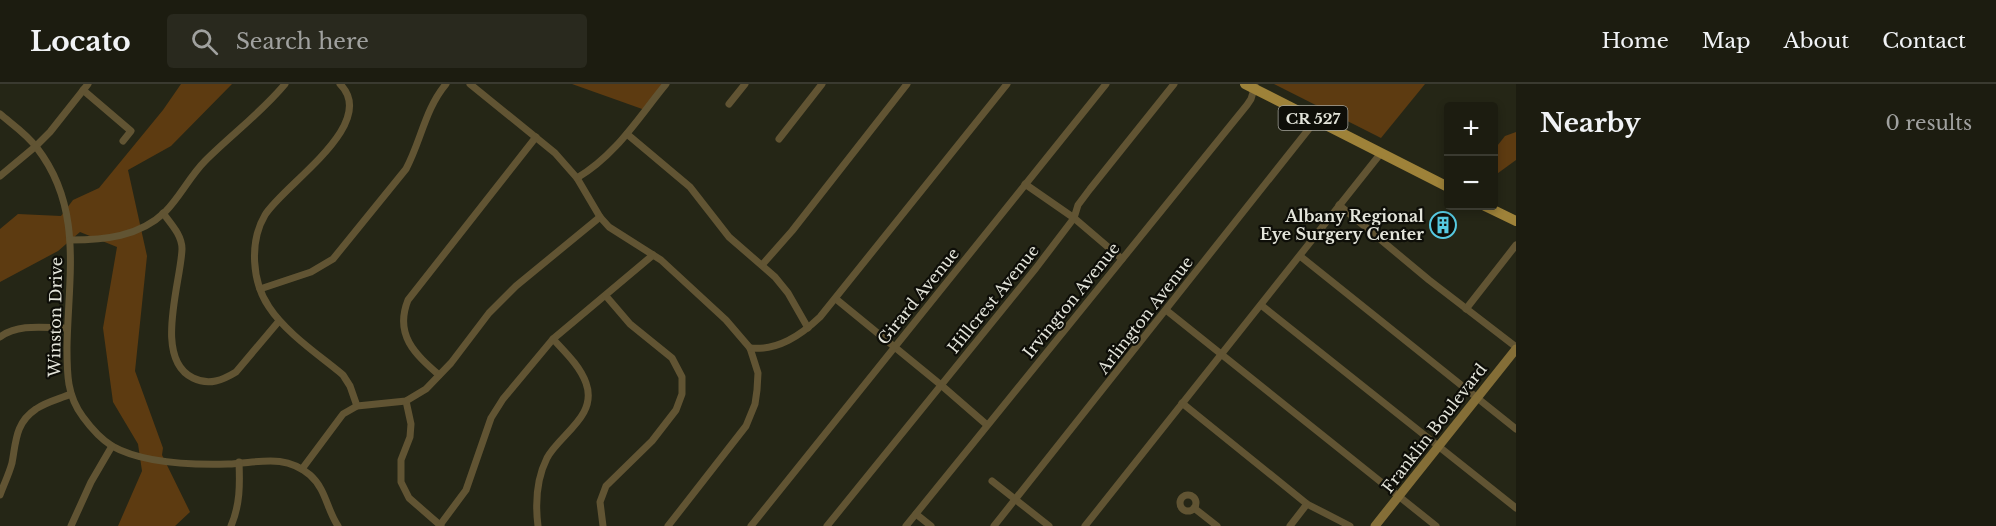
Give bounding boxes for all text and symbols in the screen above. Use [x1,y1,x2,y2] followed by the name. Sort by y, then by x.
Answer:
[167,14,587,68] search box
[30,24,131,59] text: Locato
[188,25,221,58] icon: search
[236,28,369,55] text: Search here
[1602,28,1669,54] text: Home
[1702,28,1750,54] text: Map
[1783,28,1849,54] text: About
[1882,28,1966,54] text: Contact
[1444,102,1498,210] map controls
[1444,102,1498,156] button: +
[1278,106,1348,130] road number: CR 527
[1540,107,1641,139] text: Nearby
[1886,111,1972,135] text: 0 results
[1444,156,1498,210] button: −
[1260,206,1424,244] place label: Albany Regional Eye Surgery Center
[1428,210,1458,240] building icon: Albany Regional Eye Surgery Center
[1018,238,1124,362] street label: Irvington Avenue
[943,241,1043,357] street label: Hillcrest Avenue
[873,243,963,349] street label: Girard Avenue
[1092,252,1197,379] street label: Arlington Avenue
[44,257,66,378] street label: Winston Drive
[1377,359,1491,497] street label: Franklin Boulevard

